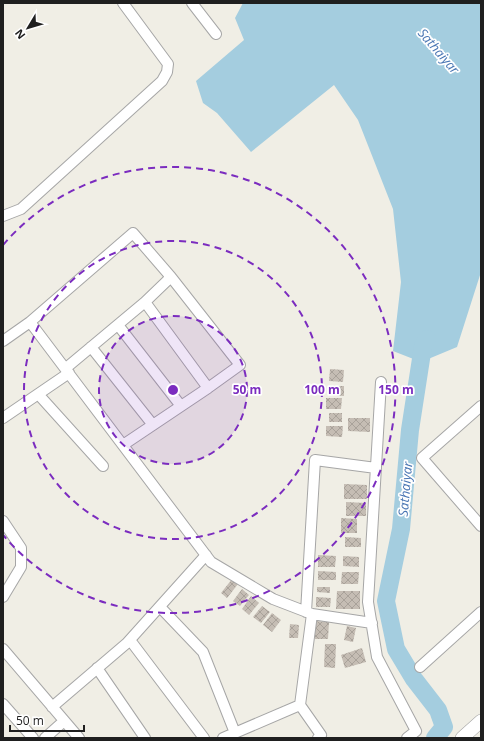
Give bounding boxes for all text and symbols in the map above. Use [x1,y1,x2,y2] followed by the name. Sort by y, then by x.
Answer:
[8,8,48,48] north arrow
[414,24,464,78] water label: Sathaiyar
[11,26,28,43] text: N
[233,381,261,398] text: 50 m
[304,381,340,398] text: 100 m
[378,381,414,398] text: 150 m
[166,383,180,397] centre of rings
[394,460,416,517] water label: Sathaiyar
[10,707,84,733] scale bar
[16,712,44,729] text: 50 m

